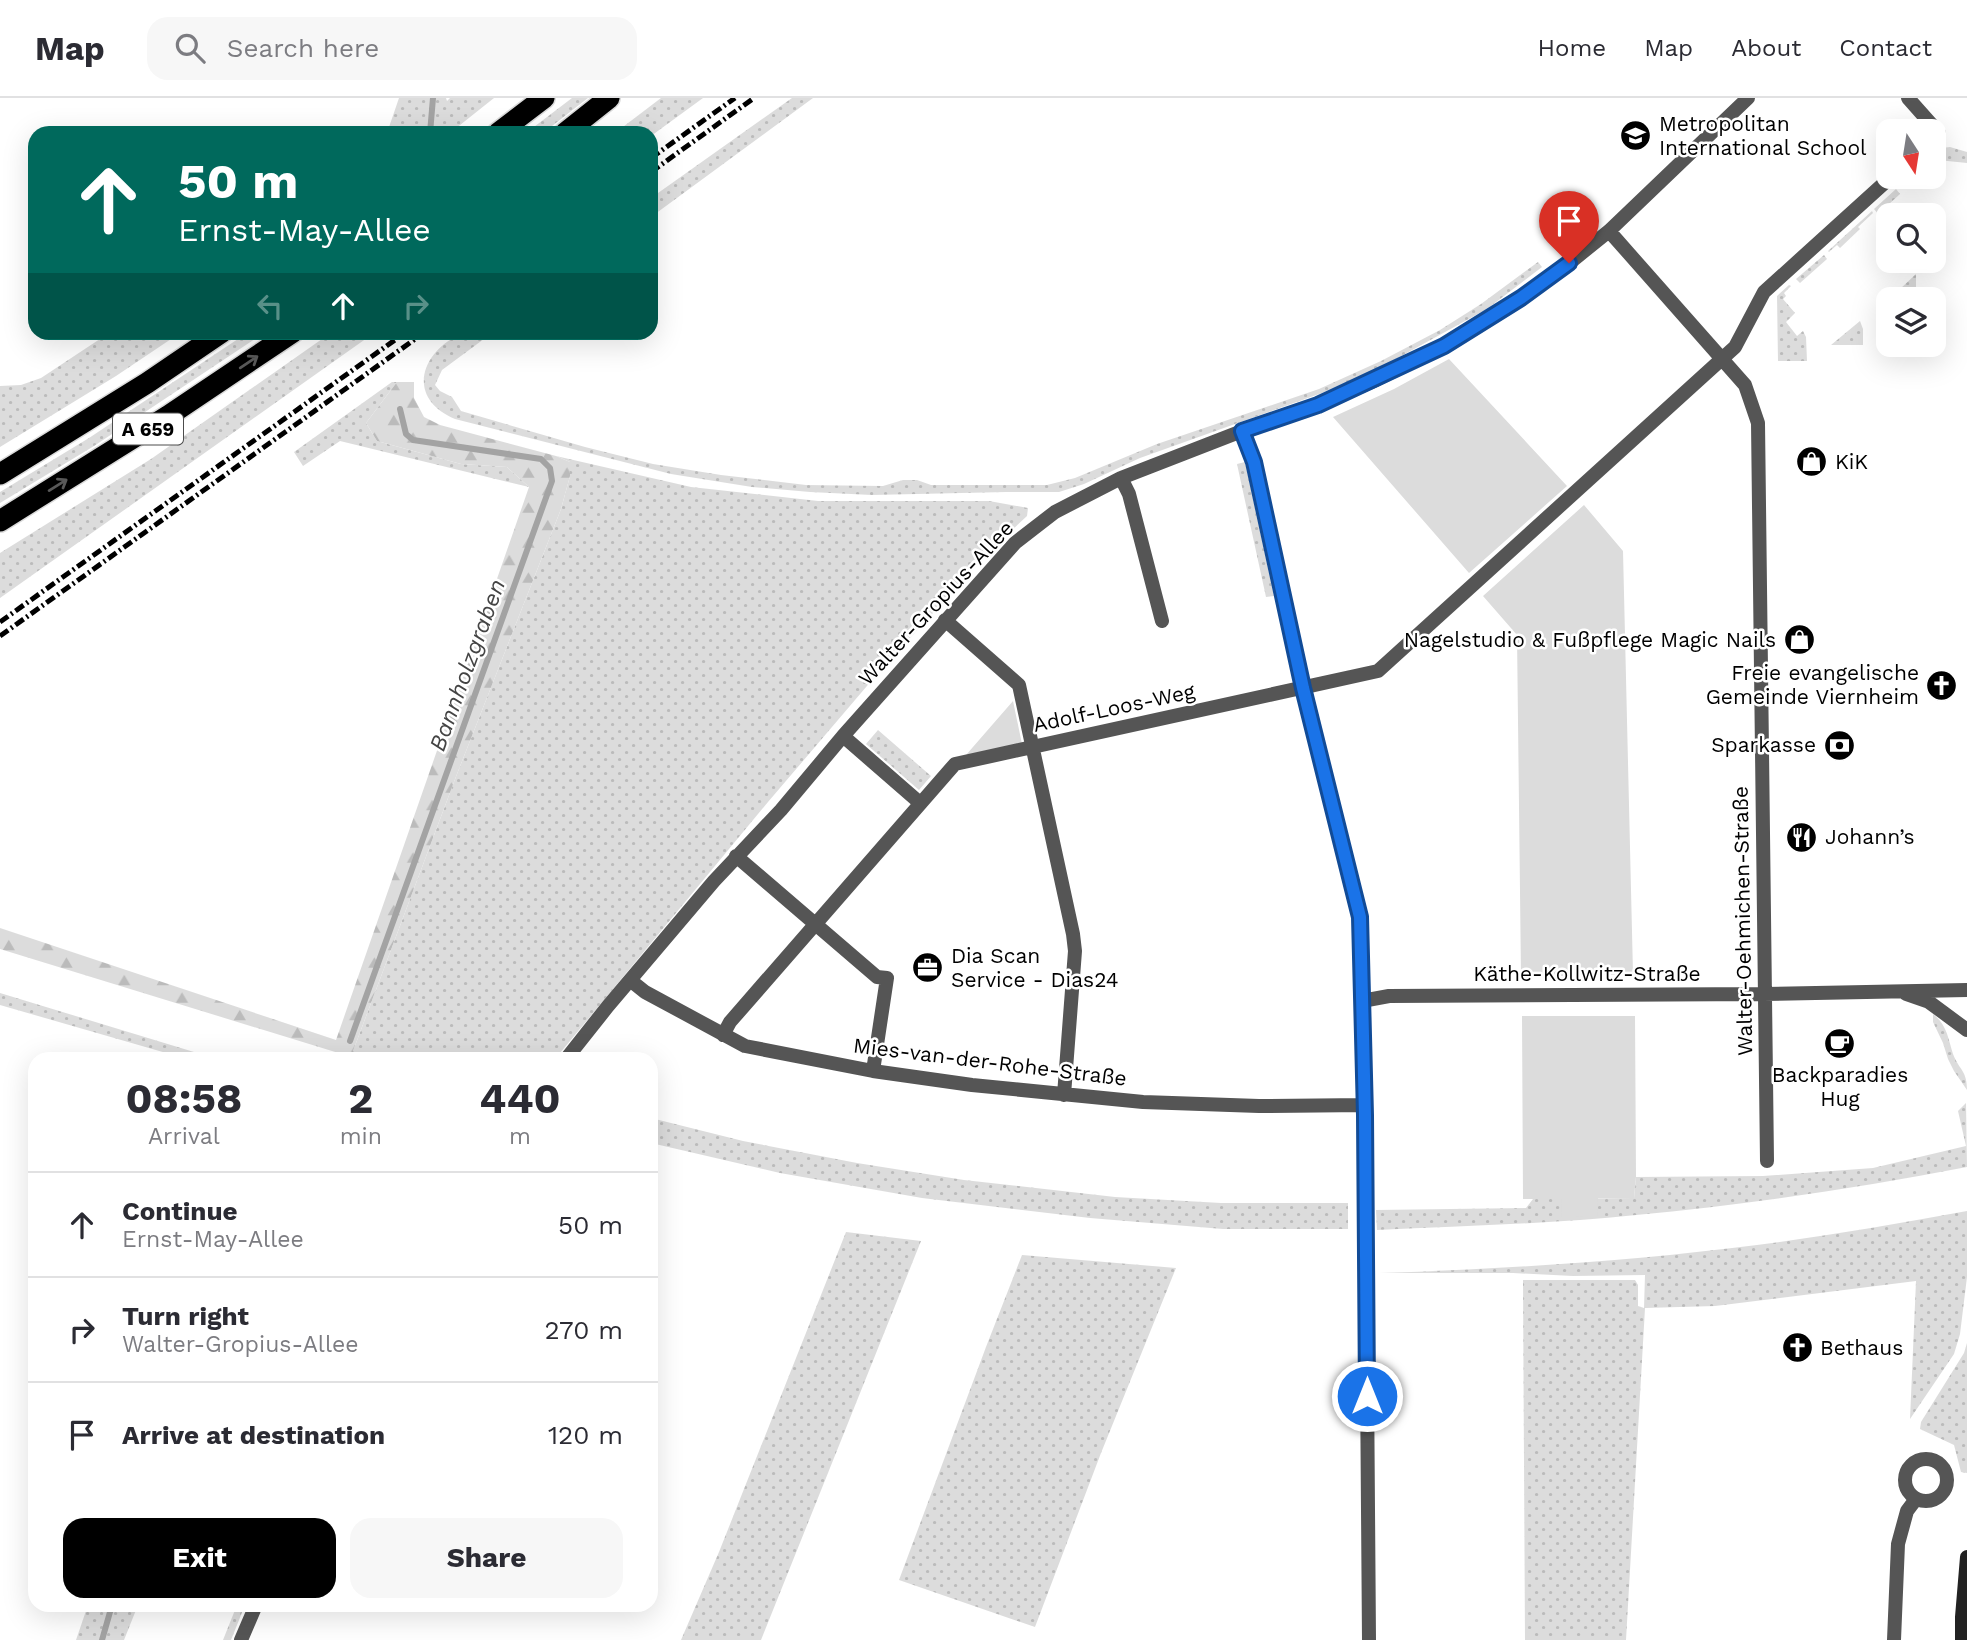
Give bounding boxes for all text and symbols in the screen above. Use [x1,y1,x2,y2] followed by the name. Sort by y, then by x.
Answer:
[147,17,637,80] search box
[35,29,105,68] text: Map
[171,29,209,67] icon: search
[227,33,379,63] text: Search here
[1538,34,1606,62] text: Home
[1644,34,1693,62] text: Map
[1731,34,1801,62] text: About
[1839,34,1932,62] text: Contact
[1659,111,1867,160] place label: Metropolitan International School
[1619,119,1653,153] school or university icon: Metropolitan International School
[1876,119,1946,189] north arrow
[1876,119,1946,357] map controls
[178,152,298,210] text: 50 m
[63,154,154,245] icon: ahead
[1539,191,1599,263] pin
[1550,202,1588,240] icon: arrive
[1876,203,1946,273] button: search
[178,211,431,249] text: Ernst-May-Allee
[251,287,289,325] icon: left
[324,287,362,325] icon: ahead
[397,287,435,325] icon: right
[1876,287,1946,357] button: layers
[239,355,258,369] one-way arrow
[113,414,183,444] road number: A 659
[1795,445,1829,479] shop icon: KiK
[1835,449,1868,474] place label: KiK
[48,477,67,492] one-way arrow
[853,515,1018,690] street label: Walter-Gropius-Allee
[424,576,511,755] water label: Bannholzgraben
[1782,623,1816,657] shop icon: Nagelstudio & Fußpflege Magic Nails
[1404,627,1776,652] place label: Nagelstudio & Fußpflege Magic Nails
[1706,660,1919,709] place label: Freie evangelische Gemeinde Viernheim
[1925,668,1959,702] church icon: Freie evangelische Gemeinde Viernheim
[1031,678,1198,737] street label: Adolf-Loos-Weg
[1822,728,1856,762] bank icon: Sparkasse
[1711,732,1816,757] place label: Sparkasse
[1728,786,1757,1056] street label: Walter-Oehmichen-Straße
[1785,820,1819,854] restaurant icon: Johann’s
[1825,824,1915,849] place label: Johann’s
[951,943,1119,992] place label: Dia Scan Service - Dias24
[911,951,945,985] office icon: Dia Scan Service - Dias24
[1473,961,1701,986] street label: Käthe-Kollwitz-Straße
[1823,1026,1857,1060] cafe icon: Backparadies Hug
[852,1032,1128,1091] street label: Mies-van-der-Rohe-Straße
[1772,1062,1908,1111] place label: Backparadies Hug
[125,1074,242,1123] text: 08:58
[348,1074,373,1123] text: 2
[479,1074,561,1123] text: 440
[148,1123,220,1150] text: Arrival
[340,1123,382,1150] text: min
[509,1123,531,1150] text: m
[122,1196,238,1226] text: Continue
[63,1206,101,1244] icon: ahead
[558,1210,623,1240] text: 50 m
[122,1226,304,1253] text: Ernst-May-Allee
[122,1301,249,1331] text: Turn right
[63,1311,101,1349] icon: right
[544,1315,623,1345] text: 270 m
[122,1331,359,1358] text: Walter-Gropius-Allee
[1780,1331,1814,1365] church icon: Bethaus
[1820,1335,1903,1360] place label: Bethaus
[1330,1359,1404,1433] position arrow
[63,1416,101,1454] icon: arrive
[122,1420,385,1450] text: Arrive at destination
[548,1420,623,1450] text: 120 m
[63,1518,336,1598] button: Exit
[350,1518,623,1598] button: Share

